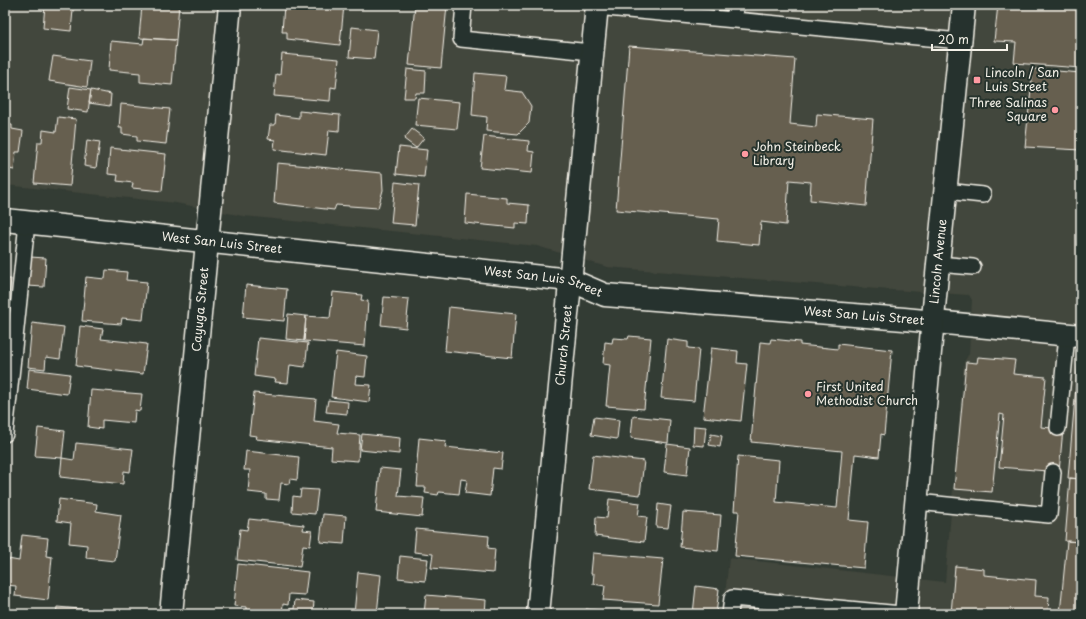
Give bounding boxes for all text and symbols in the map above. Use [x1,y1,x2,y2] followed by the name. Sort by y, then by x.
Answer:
[932,26,1007,52] scale bar
[938,30,969,48] text: 20 m
[985,63,1059,95] place label: Lincoln / San Luis Street
[972,75,982,85] marker: Lincoln / San Luis Street
[969,93,1048,125] place label: Three Salinas Square
[1050,105,1060,115] marker: Three Salinas Square
[753,137,841,169] place label: John Steinbeck Library
[740,149,750,159] marker: John Steinbeck Library
[924,218,951,305] street label: Lincoln Avenue
[161,227,283,257] street label: West San Luis Street
[483,261,606,301] street label: West San Luis Street
[186,266,213,352] street label: Cayuga Street
[803,301,925,329] street label: West San Luis Street
[550,304,576,386] street label: Church Street
[816,377,918,409] place label: First United Methodist Church
[803,389,813,399] marker: First United Methodist Church

